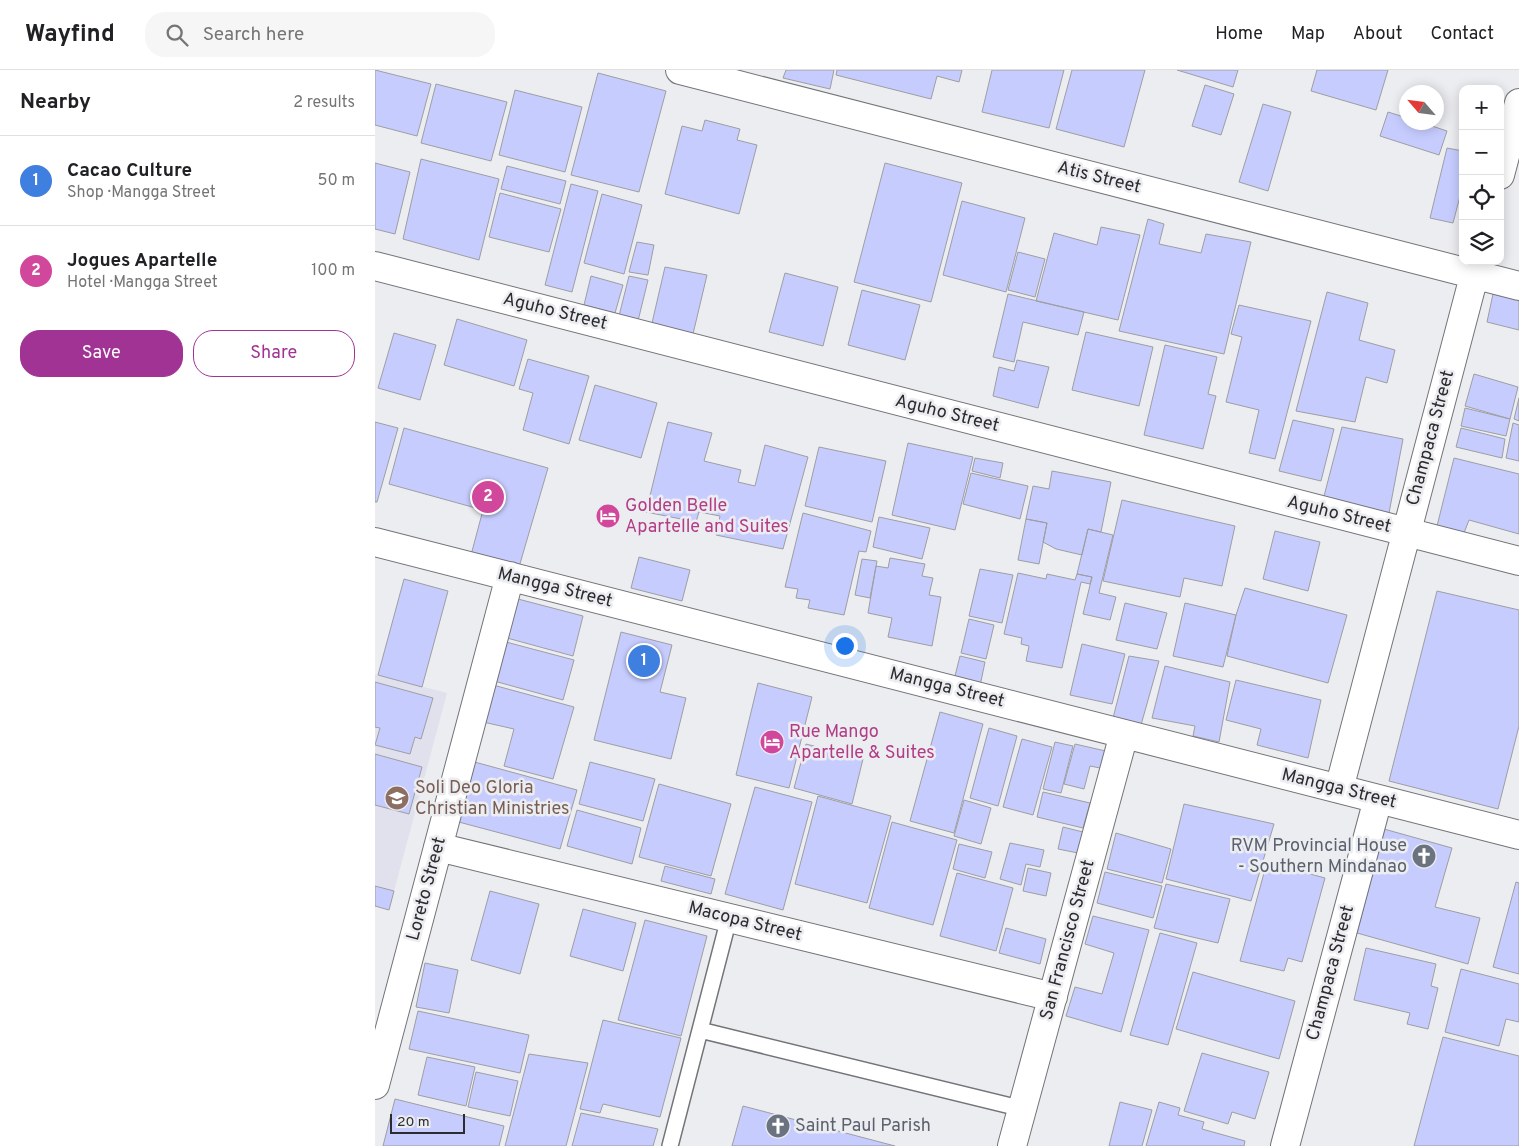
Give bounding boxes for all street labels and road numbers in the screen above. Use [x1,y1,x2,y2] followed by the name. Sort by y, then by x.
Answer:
[1055,157,1143,199] street label: Atis Street
[501,288,609,336] street label: Aguho Street
[1402,368,1460,508] street label: Champaca Street
[893,390,1001,438] street label: Aguho Street
[1285,491,1393,539] street label: Aguho Street
[495,563,615,613] street label: Mangga Street
[887,663,1007,713] street label: Mangga Street
[1279,764,1399,814] street label: Mangga Street
[402,835,452,943] street label: Loreto Street
[1036,857,1100,1023] street label: San Francisco Street
[686,897,804,947] street label: Macopa Street
[1302,903,1360,1043] street label: Champaca Street

